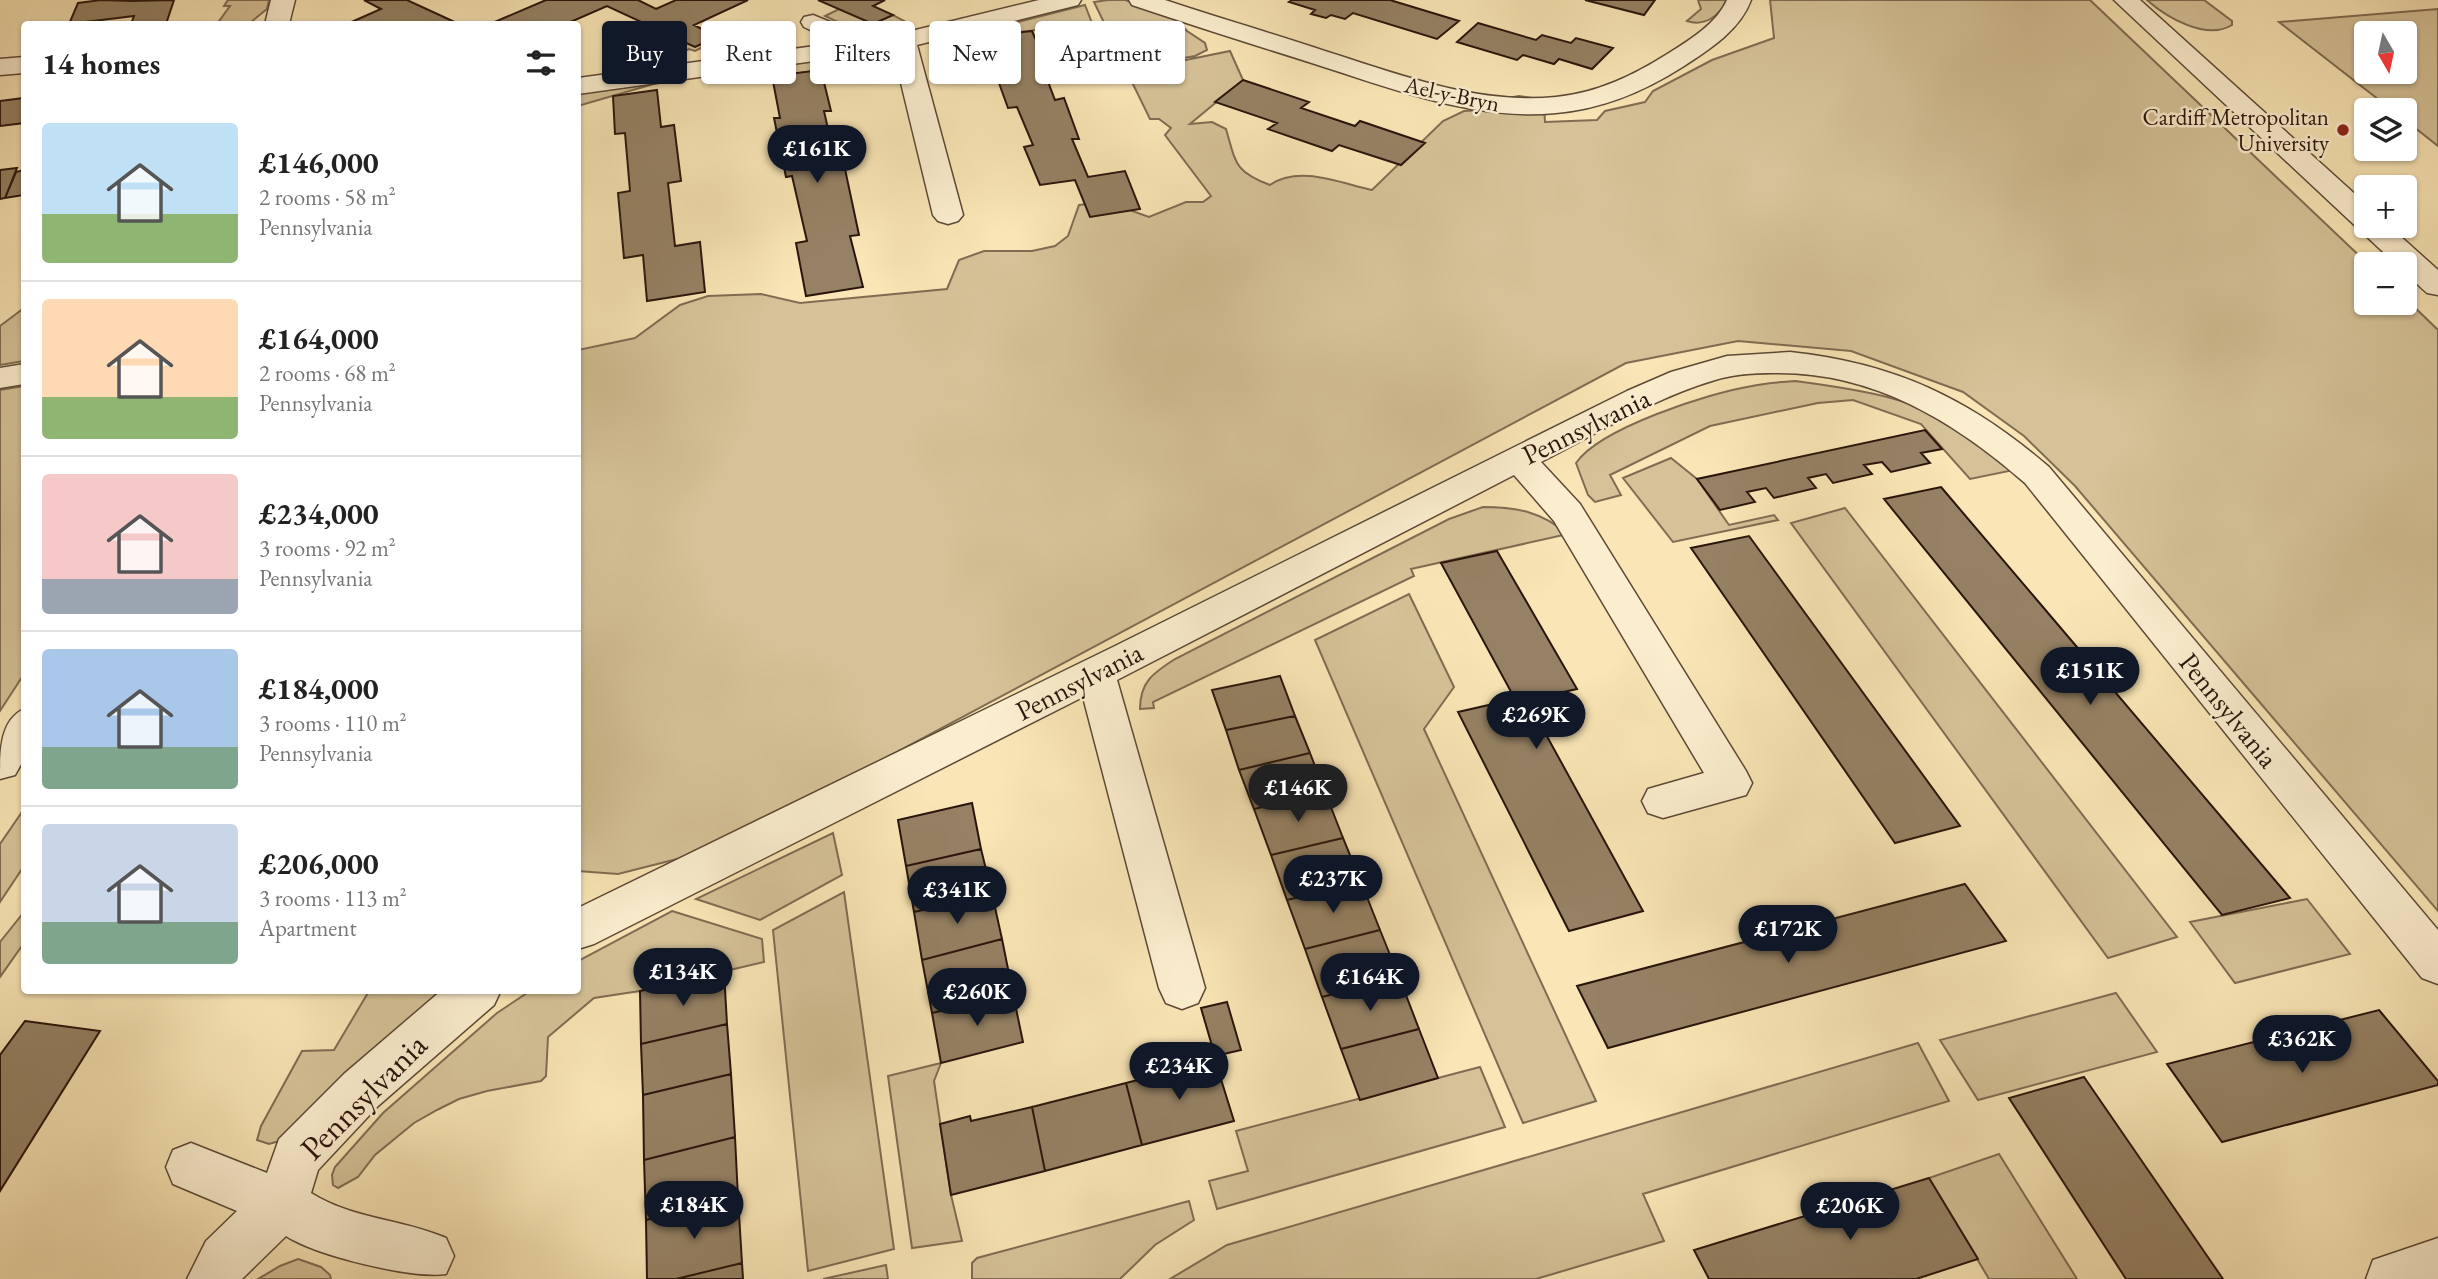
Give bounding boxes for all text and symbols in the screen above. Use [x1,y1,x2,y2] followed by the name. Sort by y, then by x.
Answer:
[602,21,687,84] chip: Buy
[701,21,796,84] chip: Rent
[810,21,915,84] chip: Filters
[929,21,1021,84] chip: New
[1035,21,1185,84] chip: Apartment
[2354,21,2417,84] north arrow
[2354,21,2417,315] map controls
[42,44,160,83] text: 14 homes
[522,44,560,82] icon: filters
[1401,69,1502,119] street label: Ael-y-Bryn
[2354,98,2417,161] button: layers
[2143,102,2330,158] place label: Cardiff Metropolitan University
[2335,122,2351,138] marker: Cardiff Metropolitan University
[768,125,866,185] pin: £161K
[783,133,851,163] text: £161K
[259,143,379,182] text: £146,000
[98,151,182,235] icon: home
[2354,175,2417,238] button: +
[259,182,396,212] text: 2 rooms · 58 m²
[259,212,372,242] text: Pennsylvania
[2354,252,2417,315] button: −
[259,319,379,358] text: £164,000
[98,327,182,411] icon: home
[259,358,396,388] text: 2 rooms · 68 m²
[1516,379,1657,472] street label: Pennsylvania
[259,388,372,418] text: Pennsylvania
[259,494,379,533] text: £234,000
[98,502,182,586] icon: home
[259,533,396,563] text: 3 rooms · 92 m²
[259,563,372,593] text: Pennsylvania
[1009,633,1149,728] street label: Pennsylvania
[2172,645,2287,776] street label: Pennsylvania
[2041,648,2139,707] pin: £151K
[2056,655,2124,685] text: £151K
[259,669,379,708] text: £184,000
[98,677,182,761] icon: home
[1487,692,1585,751] pin: £269K
[1502,699,1570,729] text: £269K
[259,708,407,738] text: 3 rooms · 110 m²
[259,738,372,768] text: Pennsylvania
[1249,764,1347,824] pin: £146K
[1264,772,1332,802] text: £146K
[259,844,379,883] text: £206,000
[98,852,182,936] icon: home
[1284,856,1382,915] pin: £237K
[1299,863,1367,893] text: £237K
[908,866,1006,926] pin: £341K
[923,874,991,904] text: £341K
[259,883,407,913] text: 3 rooms · 113 m²
[1739,906,1837,965] pin: £172K
[259,913,357,943] text: Apartment
[1754,913,1822,943] text: £172K
[634,948,732,1008] pin: £134K
[1321,954,1419,1013] pin: £164K
[649,956,717,986] text: £134K
[1336,961,1404,991] text: £164K
[928,968,1026,1028] pin: £260K
[943,976,1011,1006] text: £260K
[2253,1016,2351,1075] pin: £362K
[291,1023,437,1169] street label: Pennsylvania
[2268,1023,2336,1053] text: £362K
[1130,1042,1228,1102] pin: £234K
[1145,1050,1213,1080] text: £234K
[645,1182,743,1241] pin: £184K
[1801,1182,1899,1242] pin: £206K
[660,1189,728,1219] text: £184K
[1816,1190,1884,1220] text: £206K

